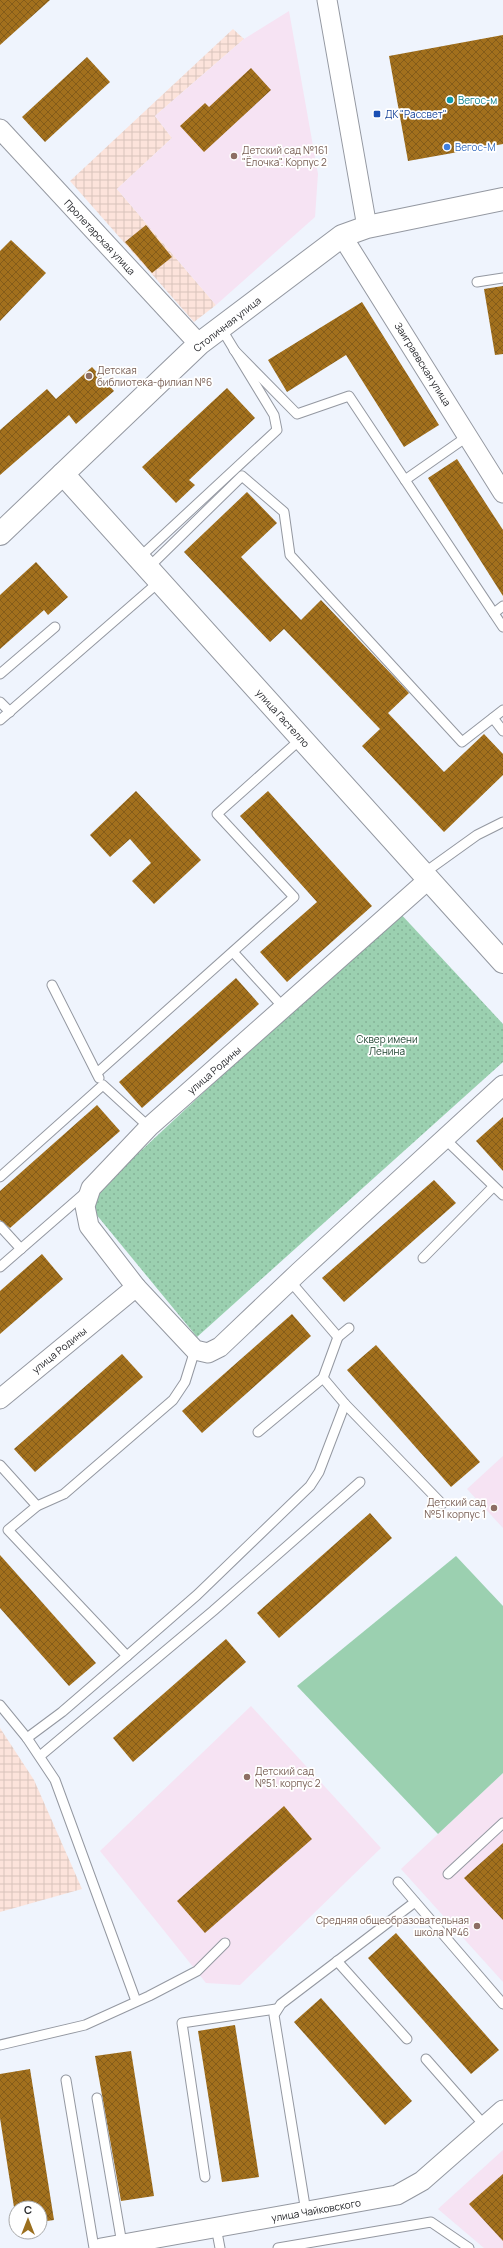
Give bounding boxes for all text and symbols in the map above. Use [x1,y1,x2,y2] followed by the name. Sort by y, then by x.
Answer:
[458,93,497,107] place label: Вегос-м
[445,95,455,105] marker: Вегос-м
[385,107,447,121] place label: ДК "Рассвет"
[372,109,382,119] marker: ДК "Рассвет"
[455,140,496,154] place label: Вегос-М
[442,142,452,152] marker: Вегос-М
[242,143,328,169] place label: Детский сад №161 "Ёлочка". Корпус 2
[229,151,239,161] marker: Детский сад №161 "Ёлочка". Корпус 2
[61,196,139,278] street label: Пролетарская улица
[190,293,264,355] street label: Столичная улица
[392,319,454,409] street label: Заиграевская улица
[97,363,212,389] place label: Детская библиотека-филиал №6
[84,371,94,381] marker: Детская библиотека-филиал №6
[253,686,313,750] street label: улица Гастелло
[356,1032,418,1058] park label: Сквер имени Ленина
[184,1043,244,1097] street label: улица Родины
[29,1324,89,1376] street label: улица Родины
[424,1495,486,1521] place label: Детский сад №51 корпус 1
[489,1503,499,1513] marker: Детский сад №51 корпус 1
[255,1764,321,1790] place label: Детский сад №51. корпус 2
[242,1772,252,1782] marker: Детский сад №51. корпус 2
[316,1913,469,1939] place label: Средняя общеобразовательная школа №46
[472,1921,482,1931] marker: Средняя общеобразовательная школа №46
[270,2195,362,2225] street label: улица Чайковского
[8,2200,48,2240] north arrow
[24,2202,32,2217] text: С

